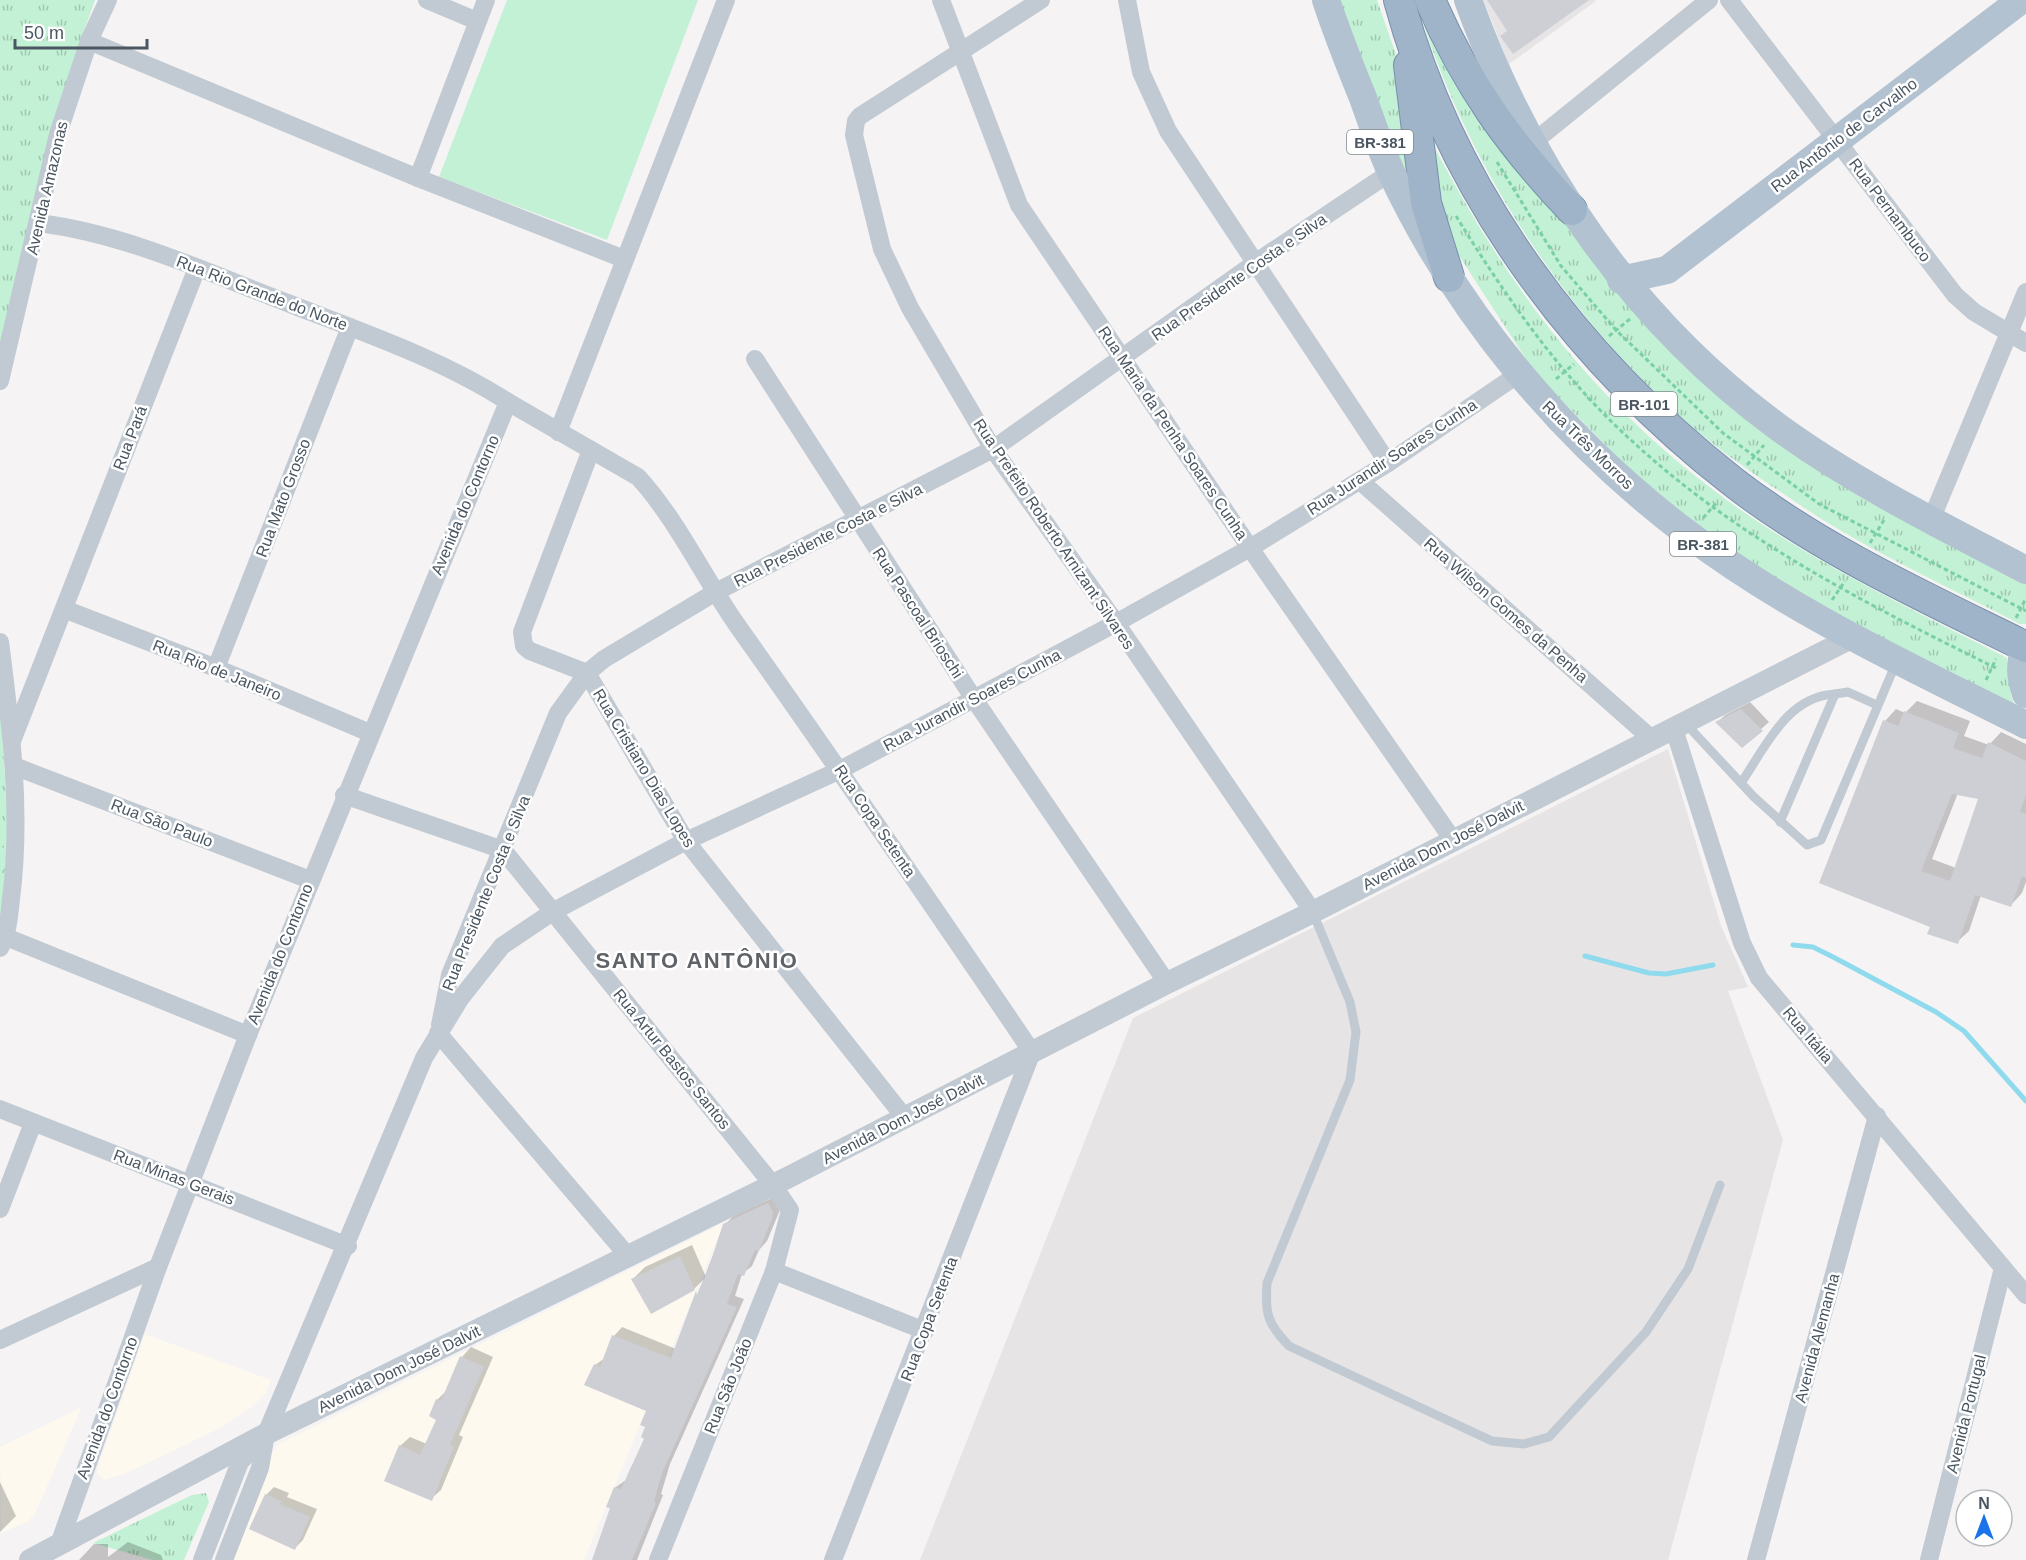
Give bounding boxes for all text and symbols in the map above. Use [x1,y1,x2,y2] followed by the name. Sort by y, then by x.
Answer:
[15,12,147,50] scale bar
[24,23,64,43] text: 50 m
[1768,75,1920,195] street label: Rua Antônio de Carvalho
[23,119,71,257] street label: Avenida Amazonas
[1347,130,1413,154] road number: BR-381
[1846,155,1934,265] street label: Rua Pernambuco
[1149,210,1330,344] street label: Rua Presidente Costa e Silva
[174,253,350,333] street label: Rua Rio Grande do Norte
[1095,323,1251,543] street label: Rua Maria da Penha Soares Cunha
[1611,392,1677,416] road number: BR-101
[1304,396,1480,518] street label: Rua Jurandir Soares Cunha
[1539,398,1637,492] street label: Rua Três Morros
[110,403,150,473] street label: Rua Pará
[970,416,1138,652] street label: Rua Prefeito Roberto Arnizant Silvares
[428,433,502,577] street label: Avenida do Contorno
[253,436,313,560] street label: Rua Mato Grosso
[731,480,925,590] street label: Rua Presidente Costa e Silva
[1670,532,1736,556] road number: BR-381
[1421,534,1591,686] street label: Rua Wilson Gomes da Penha
[869,545,967,681] street label: Rua Pascoal Brioschi
[150,636,284,704] street label: Rua Rio de Janeiro
[880,646,1064,754] street label: Rua Jurandir Soares Cunha
[590,686,698,850] street label: Rua Cristiano Dias Lopes
[831,762,919,880] street label: Rua Copa Setenta
[439,793,533,993] street label: Rua Presidente Costa e Silva
[109,796,215,850] street label: Rua São Paulo
[1360,797,1527,893] street label: Avenida Dom José Dalvit
[244,881,316,1027] street label: Avenida do Contorno
[596,948,798,973] district label: SANTO ANTÔNIO
[610,986,734,1132] street label: Rua Artur Bastos Santos
[1780,1004,1836,1066] street label: Rua Itália
[820,1071,987,1167] street label: Avenida Dom José Dalvit
[111,1146,237,1208] street label: Rua Minas Gerais
[897,1254,961,1384] street label: Rua Copa Setenta
[1792,1271,1842,1405] street label: Avenida Alemanha
[315,1322,483,1416] street label: Avenida Dom José Dalvit
[73,1335,141,1481] street label: Avenida do Contorno
[701,1336,755,1436] street label: Rua São João
[1943,1353,1989,1475] street label: Avenida Portugal
[1954,1488,2014,1548] north arrow
[1978,1495,1990,1512] text: N

